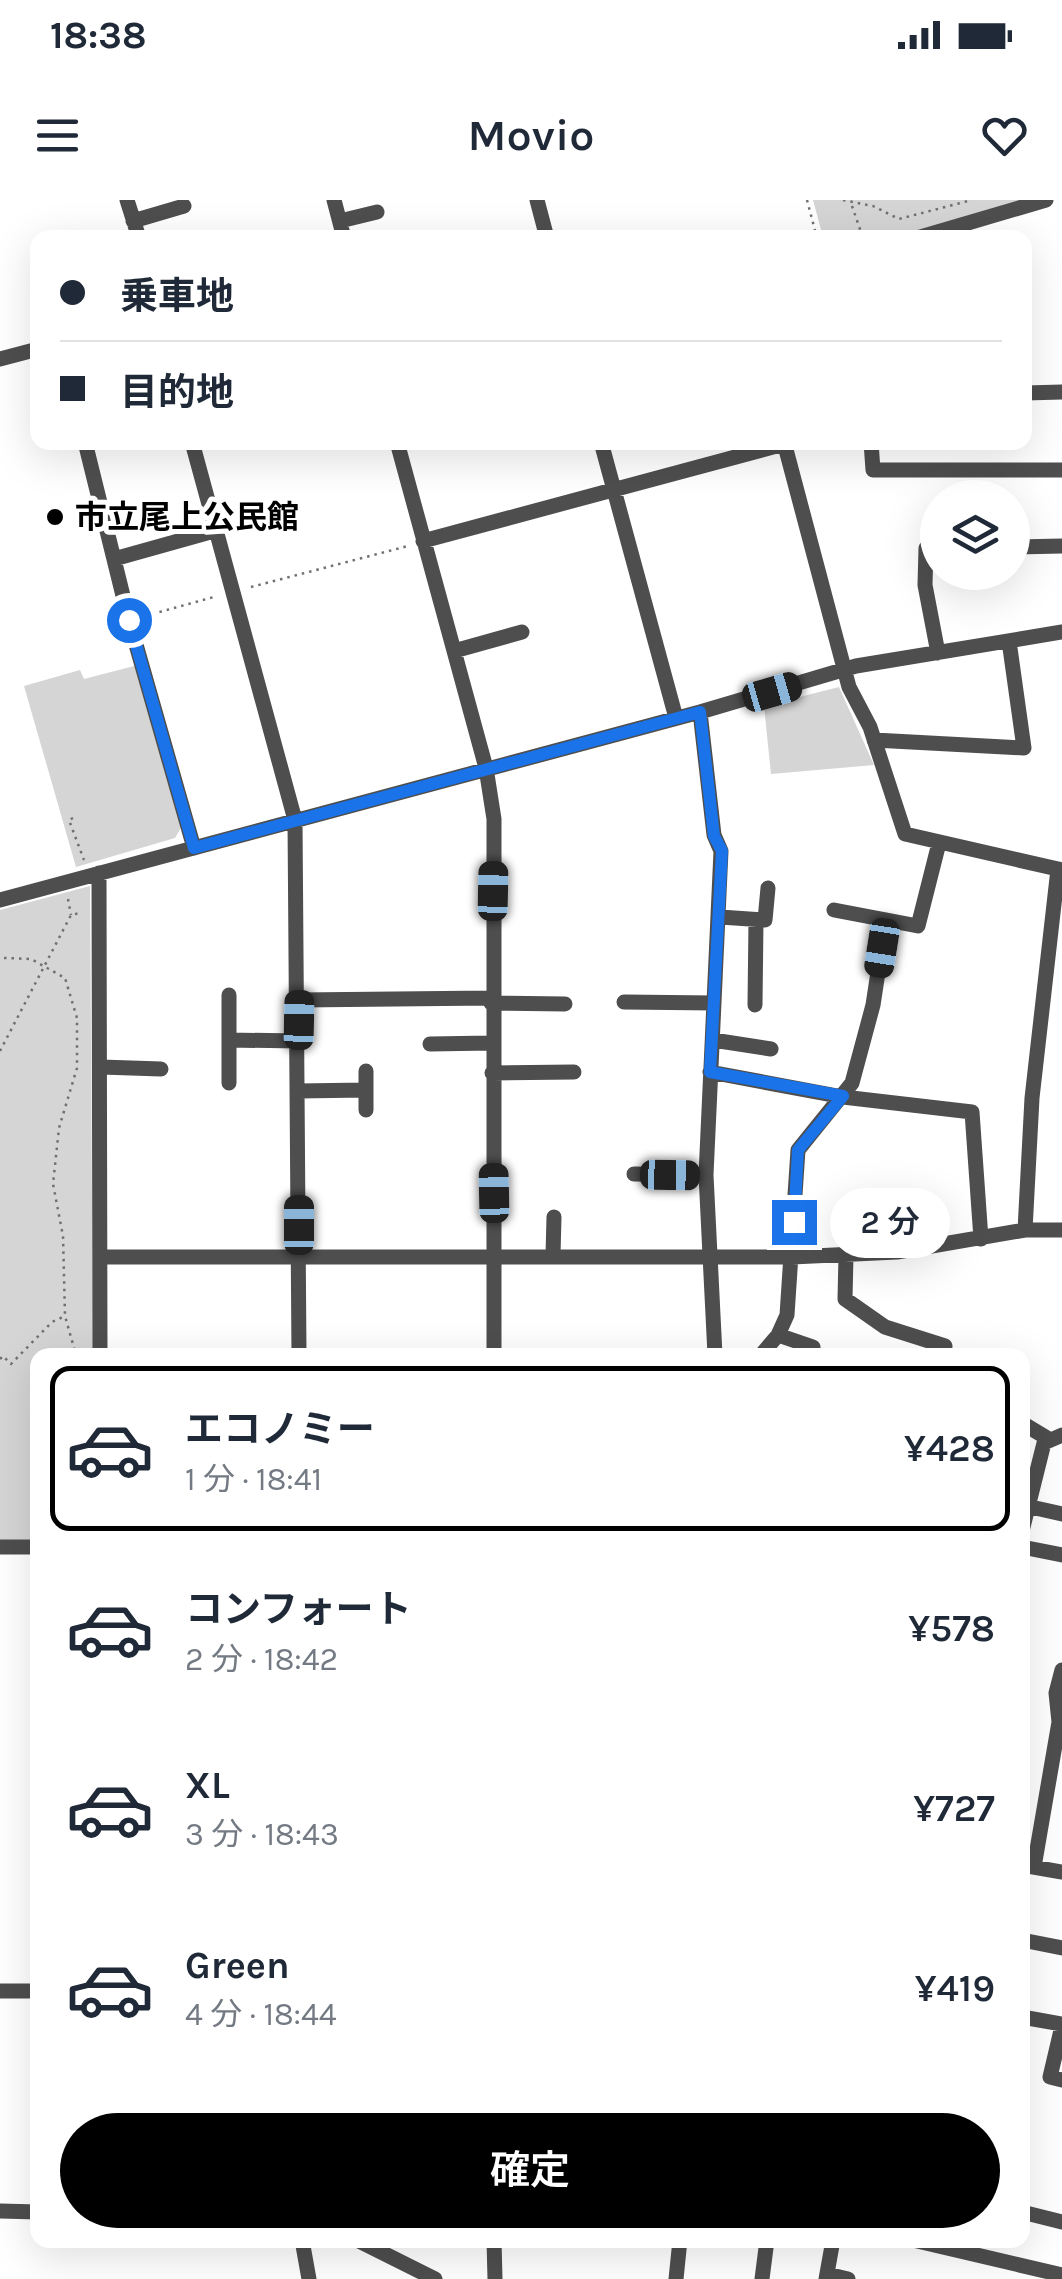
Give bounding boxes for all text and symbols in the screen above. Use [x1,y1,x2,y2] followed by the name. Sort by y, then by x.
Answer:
[50,13,147,58] text: 18:38
[30,108,85,163] icon: menu
[977,108,1032,163] icon: heart
[468,109,595,161] text: Movio
[120,274,234,319] text: 乗車地
[120,370,234,415] text: 目的地
[920,480,1030,590] map controls
[920,480,1030,590] button: layers
[75,499,299,536] place label: 市立尾上公民館
[44,506,66,528] marker: 市立尾上公民館
[107,598,152,643] route start
[739,669,805,715] car
[477,861,509,921] car
[862,916,902,980] car
[283,990,315,1050] car
[640,1159,700,1191] car
[478,1163,510,1223] car
[829,1187,949,1257] callout: 2 分
[284,1195,314,1255] car
[772,1200,817,1245] route end
[860,1204,920,1241] text: 2 分
[65,1404,155,1494] icon: car
[185,1407,375,1452] text: エコノミー
[904,1426,995,1471] text: ¥428
[185,1461,322,1498] text: 1 分 · 18:41
[65,1584,155,1674] icon: car
[185,1587,412,1632] text: コンフォート
[908,1606,995,1651] text: ¥578
[185,1641,338,1678] text: 2 分 · 18:42
[185,1763,230,1808] text: XL
[65,1764,155,1854] icon: car
[913,1786,995,1831] text: ¥727
[185,1816,339,1853] text: 3 分 · 18:43
[185,1943,290,1988] text: Green
[65,1944,155,2034] icon: car
[915,1966,995,2011] text: ¥419
[185,1996,337,2033] text: 4 分 · 18:44
[60,2113,1000,2228] button: 確定

